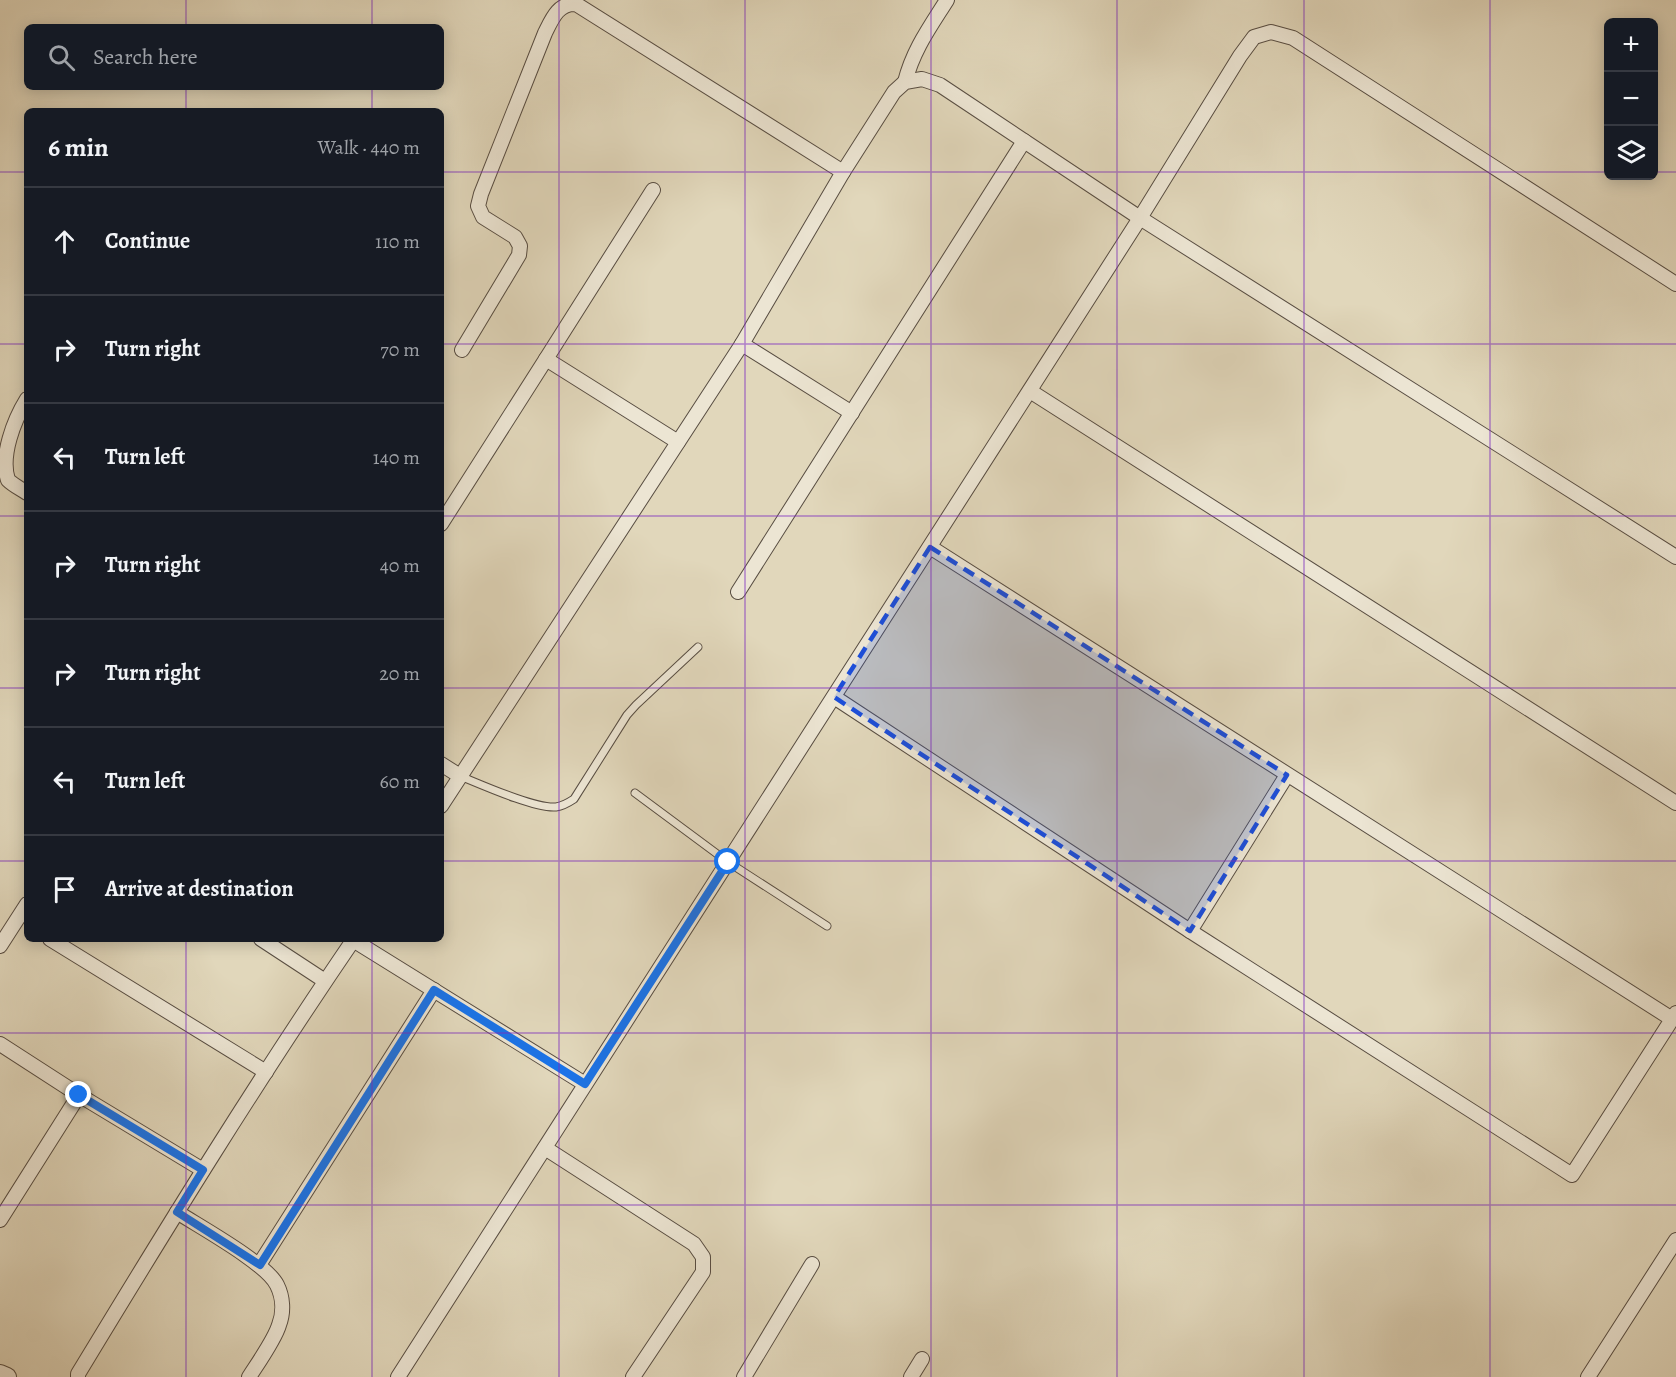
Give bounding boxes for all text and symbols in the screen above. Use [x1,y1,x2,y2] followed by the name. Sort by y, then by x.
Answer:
[1604,18,1658,180] map controls
[1604,18,1658,72] button: +
[24,24,444,90] search box
[45,41,78,74] icon: search
[93,42,198,72] text: Search here
[1604,72,1658,126] button: −
[1604,126,1658,180] button: layers
[48,130,109,165] text: 6 min
[318,134,420,161] text: Walk · 440 m
[48,225,81,258] icon: ahead
[105,226,190,256] text: Continue
[375,228,420,255] text: 110 m
[48,333,81,366] icon: right
[105,334,201,364] text: Turn right
[380,336,420,363] text: 70 m
[48,441,81,474] icon: left
[105,442,185,472] text: Turn left
[373,444,420,471] text: 140 m
[48,549,81,582] icon: right
[105,550,201,580] text: Turn right
[380,552,420,579] text: 40 m
[48,657,81,690] icon: right
[105,658,201,688] text: Turn right
[379,660,420,687] text: 20 m
[48,765,81,798] icon: left
[105,766,185,796] text: Turn left
[380,768,420,795] text: 60 m
[714,848,740,874] route start
[48,873,81,906] icon: arrive
[105,874,294,904] text: Arrive at destination
[65,1081,91,1107] route end

